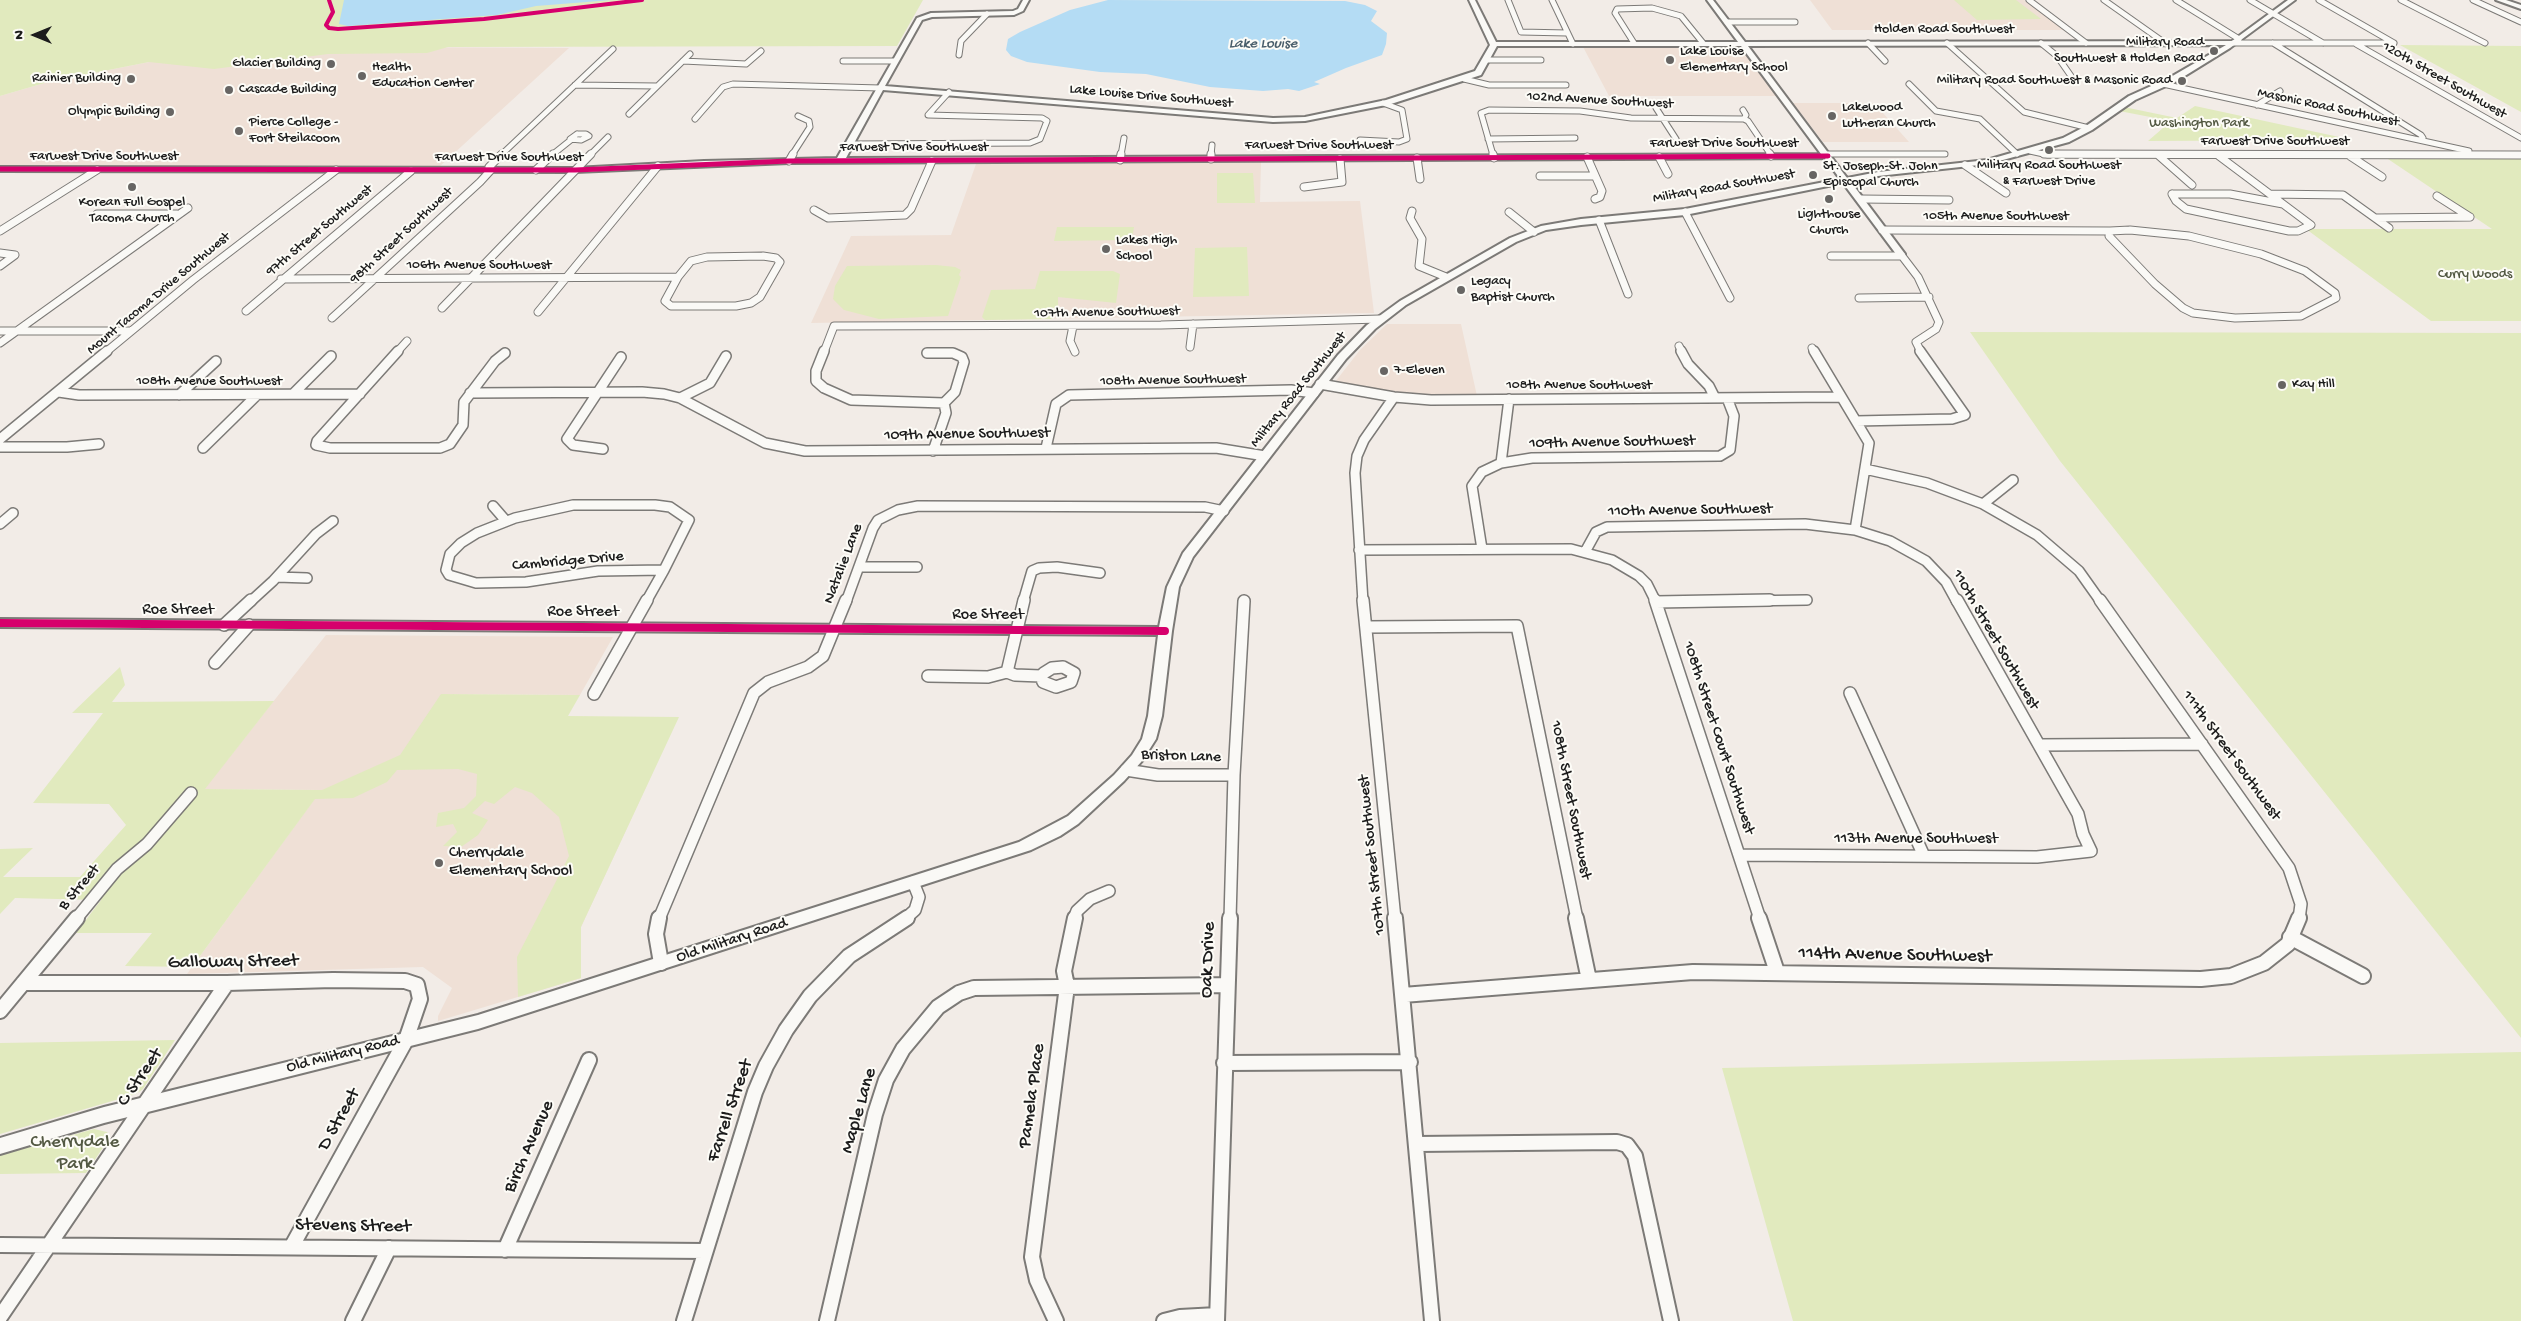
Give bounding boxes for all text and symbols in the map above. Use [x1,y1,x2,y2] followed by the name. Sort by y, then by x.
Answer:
[10,10,60,60] north arrow
[1874,22,2014,38] street label: Holden Road Southwest
[11,30,28,40] text: N
[2054,35,2204,68] place label: Military Road Southwest & Holden Road
[1229,36,1297,54] water label: Lake Louise
[2379,39,2509,123] street label: 120th Street Southwest
[1680,44,1788,76] place label: Lake Louise Elementary School
[2208,45,2220,57] marker: Military Road Southwest & Holden Road
[1664,54,1676,66] marker: Lake Louise Elementary School
[232,56,321,72] place label: Glacier Building
[325,58,337,70] marker: Glacier Building
[372,60,473,92] place label: Health Education Center
[356,70,368,82] marker: Health Education Center
[32,71,121,87] place label: Rainier Building
[125,73,137,85] marker: Rainier Building
[1937,73,2172,89] place label: Military Road Southwest & Masonic Road
[2176,75,2188,87] marker: Military Road Southwest & Masonic Road
[1069,81,1233,113] street label: Lake Louise Drive Southwest
[239,82,336,98] place label: Cascade Building
[223,84,235,96] marker: Cascade Building
[2256,85,2400,131] street label: Masonic Road Southwest
[1526,89,1674,113] street label: 102nd Avenue Southwest
[1842,100,1936,132] place label: Lakewood Lutheran Church
[68,104,160,120] place label: Olympic Building
[164,106,176,118] marker: Olympic Building
[1826,110,1838,122] marker: Lakewood Lutheran Church
[249,115,340,148] place label: Pierce College - Fort Steilacoom
[2149,116,2249,132] park label: Washington Park
[233,125,245,137] marker: Pierce College - Fort Steilacoom
[2201,134,2349,150] street label: Farwest Drive Southwest
[1650,136,1798,152] street label: Farwest Drive Southwest
[1245,138,1393,154] street label: Farwest Drive Southwest
[840,140,988,156] street label: Farwest Drive Southwest
[2043,144,2055,156] marker: Military Road Southwest & Farwest Drive
[30,149,178,165] street label: Farwest Drive Southwest
[435,150,583,166] street label: Farwest Drive Southwest
[1977,158,2121,190] place label: Military Road Southwest & Farwest Drive
[1823,159,1938,192] place label: St. Joseph-St. John Episcopal Church
[1652,166,1796,208] street label: Military Road Southwest
[1807,169,1819,181] marker: St. Joseph-St. John Episcopal Church
[126,181,138,193] marker: Korean Full Gospel Tacoma Church
[263,181,377,281] street label: 97th Street Southwest
[347,184,457,288] street label: 98th Street Southwest
[1823,193,1835,205] marker: Lighthouse Church
[79,195,185,228] place label: Korean Full Gospel Tacoma Church
[1797,207,1861,240] place label: Lighthouse Church
[1923,209,2069,225] street label: 105th Avenue Southwest
[84,229,234,359] street label: Mount Tacoma Drive Southwest
[1116,233,1177,266] place label: Lakes High School
[1100,243,1112,255] marker: Lakes High School
[406,258,552,274] street label: 106th Avenue Southwest
[2438,267,2512,283] park label: Curry Woods
[1471,274,1555,306] place label: Legacy Baptist Church
[1455,284,1467,296] marker: Legacy Baptist Church
[1034,303,1180,323] street label: 107th Avenue Southwest
[1247,329,1351,451] street label: Military Road Southwest
[1394,363,1445,379] place label: 7-Eleven
[1378,365,1390,377] marker: 7-Eleven
[1100,371,1246,391] street label: 108th Avenue Southwest
[136,374,282,390] street label: 108th Avenue Southwest
[2292,377,2335,393] place label: Kay Hill
[1506,378,1652,394] street label: 108th Avenue Southwest
[2276,379,2288,391] marker: Kay Hill
[884,424,1050,446] street label: 109th Avenue Southwest
[1529,432,1695,454] street label: 109th Avenue Southwest
[1608,500,1772,522] street label: 110th Avenue Southwest
[820,521,868,607] street label: Natalie Lane
[511,548,625,576] street label: Cambridge Drive
[1947,566,2043,714] street label: 110th Street Southwest
[142,601,214,621] street label: Roe Street
[547,603,619,623] street label: Roe Street
[952,606,1024,626] street label: Roe Street
[1678,639,1758,837] street label: 108th Street Court Southwest
[2177,687,2285,825] street label: 111th Street Southwest
[1545,719,1595,881] street label: 108th Street Southwest
[1141,746,1221,768] street label: Briston Lane
[1355,774,1391,936] street label: 107th Street Southwest
[1834,830,1998,850] street label: 113th Avenue Southwest
[449,844,572,882] place label: Cherrydale Elementary School
[433,857,445,869] marker: Cherrydale Elementary School
[55,861,105,915] street label: B Street
[674,914,790,968] street label: Old Military Road
[1196,921,1222,999] street label: Oak Drive
[1798,943,1992,969] street label: 114th Avenue Southwest
[168,950,298,976] street label: Galloway Street
[285,1032,401,1078] street label: Old Military Road
[1014,1042,1052,1150] street label: Pamela Place
[113,1044,169,1112] street label: C Street
[703,1057,759,1165] street label: Farrell Street
[837,1066,883,1156] street label: Maple Lane
[314,1085,366,1155] street label: D Street
[499,1097,561,1197] street label: Birch Avenue
[31,1132,119,1176] park label: Cherrydale Park
[295,1215,411,1239] street label: Stevens Street

